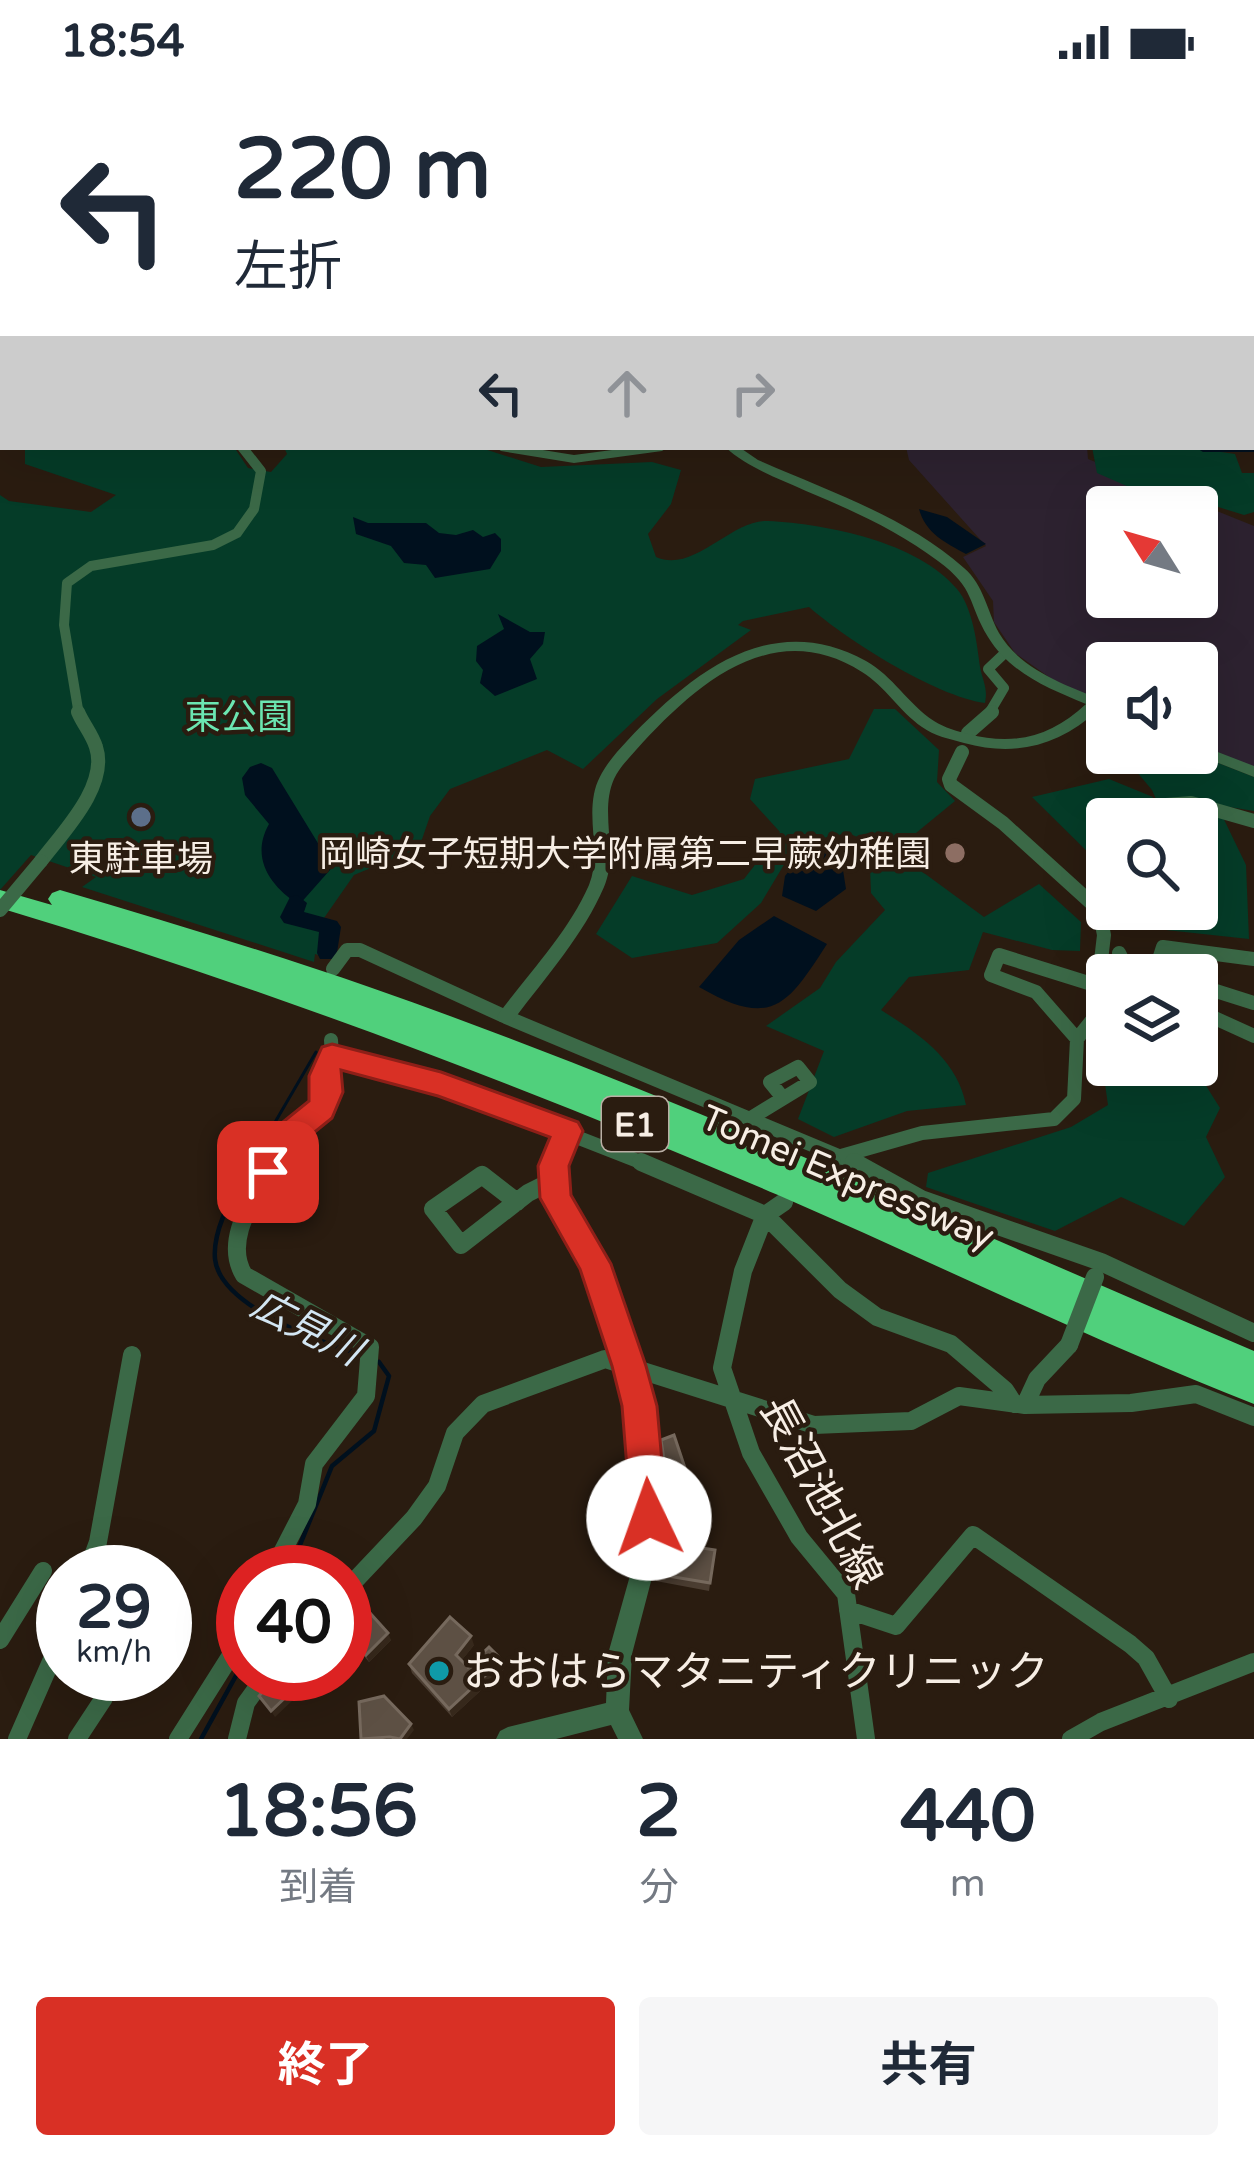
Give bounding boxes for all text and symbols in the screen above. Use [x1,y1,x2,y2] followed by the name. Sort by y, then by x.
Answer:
[60,15,185,69] text: 18:54
[234,120,491,221] text: 220 m
[36,132,192,288] icon: left
[234,235,342,300] text: 左折
[468,360,534,426] icon: left
[594,360,660,426] icon: ahead
[720,360,786,426] icon: right
[1086,486,1218,618] north arrow
[1086,486,1218,1086] map controls
[1086,642,1218,774] button: sound
[185,696,293,739] park label: 東公園
[1086,798,1218,930] button: search
[128,804,154,830] marker: 東駐車場
[319,833,931,876] place label: 岡崎女子短期大学附属第二早蕨幼稚園
[69,838,213,881] place label: 東駐車場
[942,840,968,866] marker: 岡崎女子短期大学附属第二早蕨幼稚園
[1086,954,1218,1086] button: layers
[694,1096,1000,1259] street label: Tomei Expressway
[602,1097,668,1151] road number: E1
[217,1121,319,1223] pin
[235,1139,301,1205] icon: arrive
[244,1281,373,1378] water label: 広見川
[749,1388,892,1597] street label: 長沼池北線
[586,1455,712,1581] position arrow
[216,1545,372,1701] speed limit sign: 40
[76,1572,152,1644] text: 29
[76,1634,152,1671] text: km/h
[463,1647,1048,1698] place label: おおはらマタニティクリニック
[426,1658,452,1684] marker: おおはらマタニティクリニック
[218,1769,418,1856] text: 18:56
[636,1769,682,1856] text: 2
[900,1774,1036,1861] text: 440
[950,1860,986,1907] text: m
[279,1864,357,1911] text: 到着
[639,1864,678,1911] text: 分
[36,1997,615,2135] button: 終了
[639,1997,1218,2135] button: 共有

